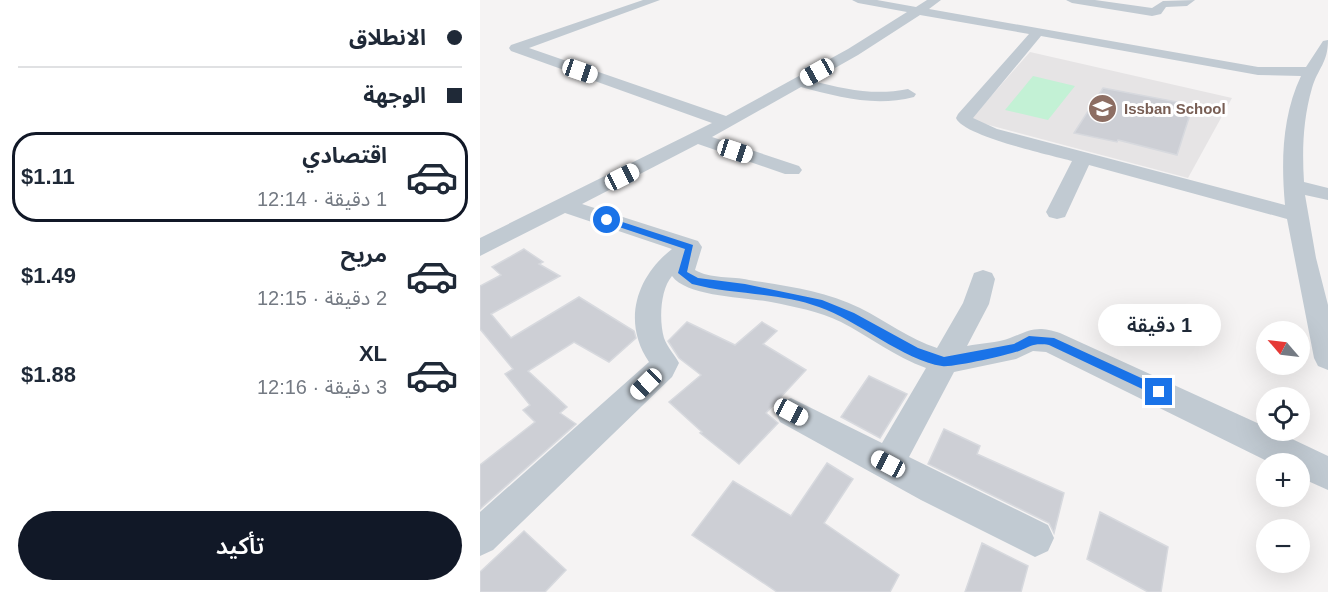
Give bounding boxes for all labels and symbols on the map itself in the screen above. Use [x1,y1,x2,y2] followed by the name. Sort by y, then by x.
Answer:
[797,55,837,89] car
[560,57,600,85] car
[1087,93,1119,125] school or university icon: Issban School
[1124,100,1226,117] place label: Issban School
[715,137,755,165] car
[602,161,642,193] car
[593,206,620,233] route start
[1098,305,1220,347] callout: 1 دقيقة
[1256,321,1310,375] north arrow
[627,365,665,403] car
[1145,378,1172,405] route end
[771,396,811,428] car
[868,448,908,480] car

